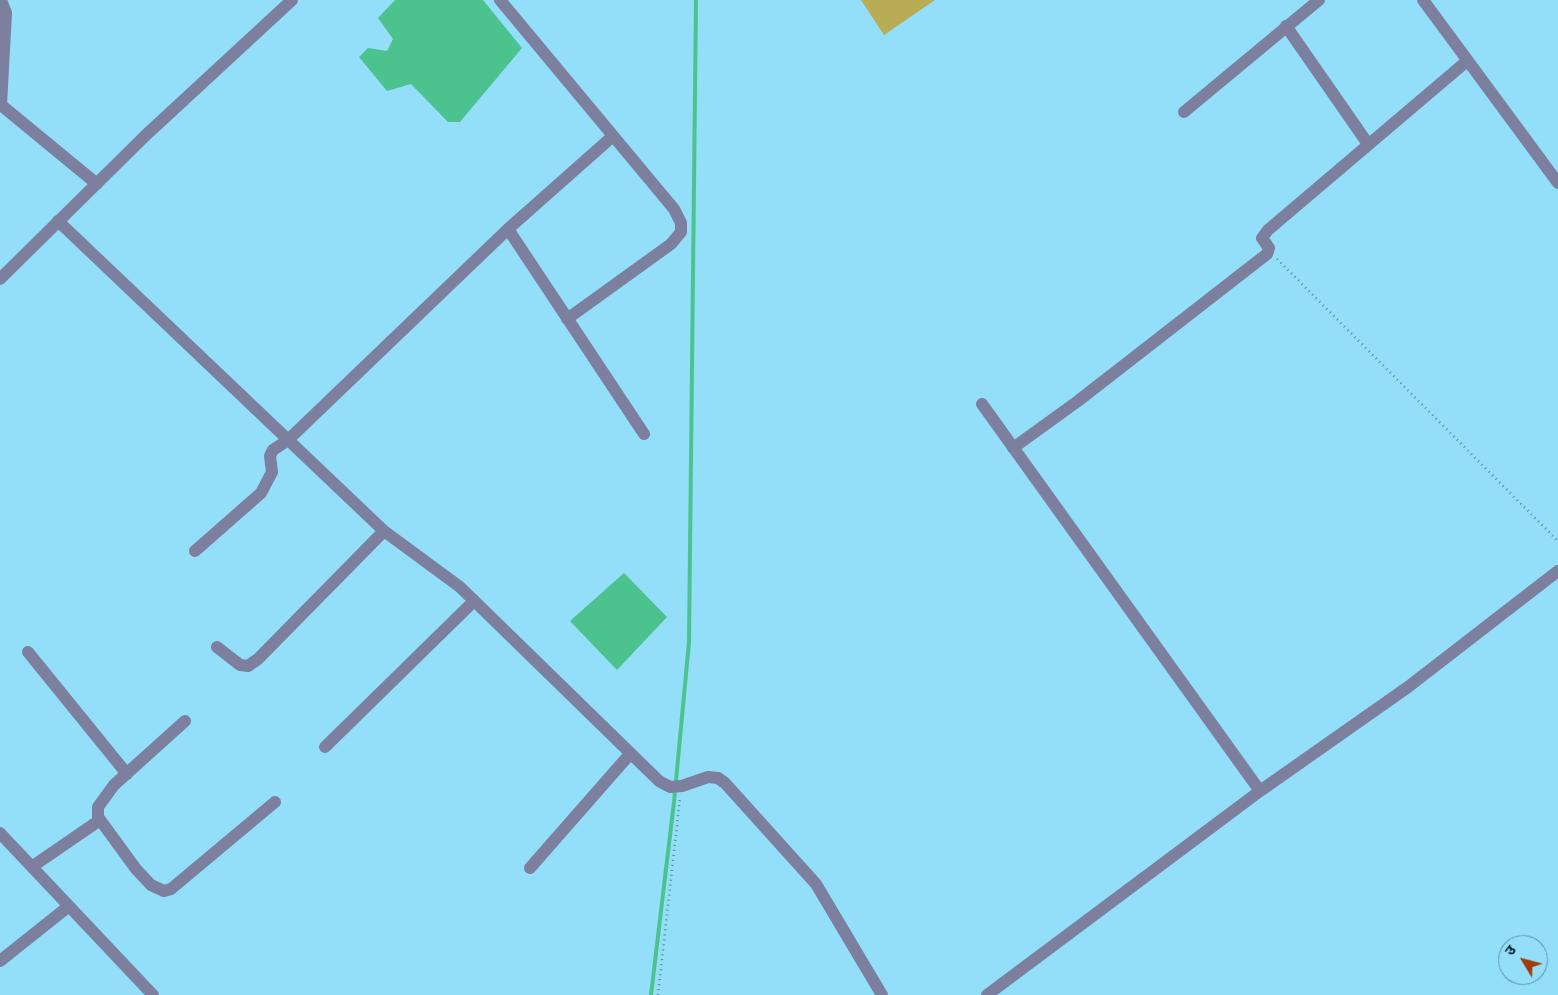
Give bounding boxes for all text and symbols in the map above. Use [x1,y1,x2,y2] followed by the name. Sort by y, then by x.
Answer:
[1498,935,1548,985] north arrow
[1502,943,1521,960] text: उ

